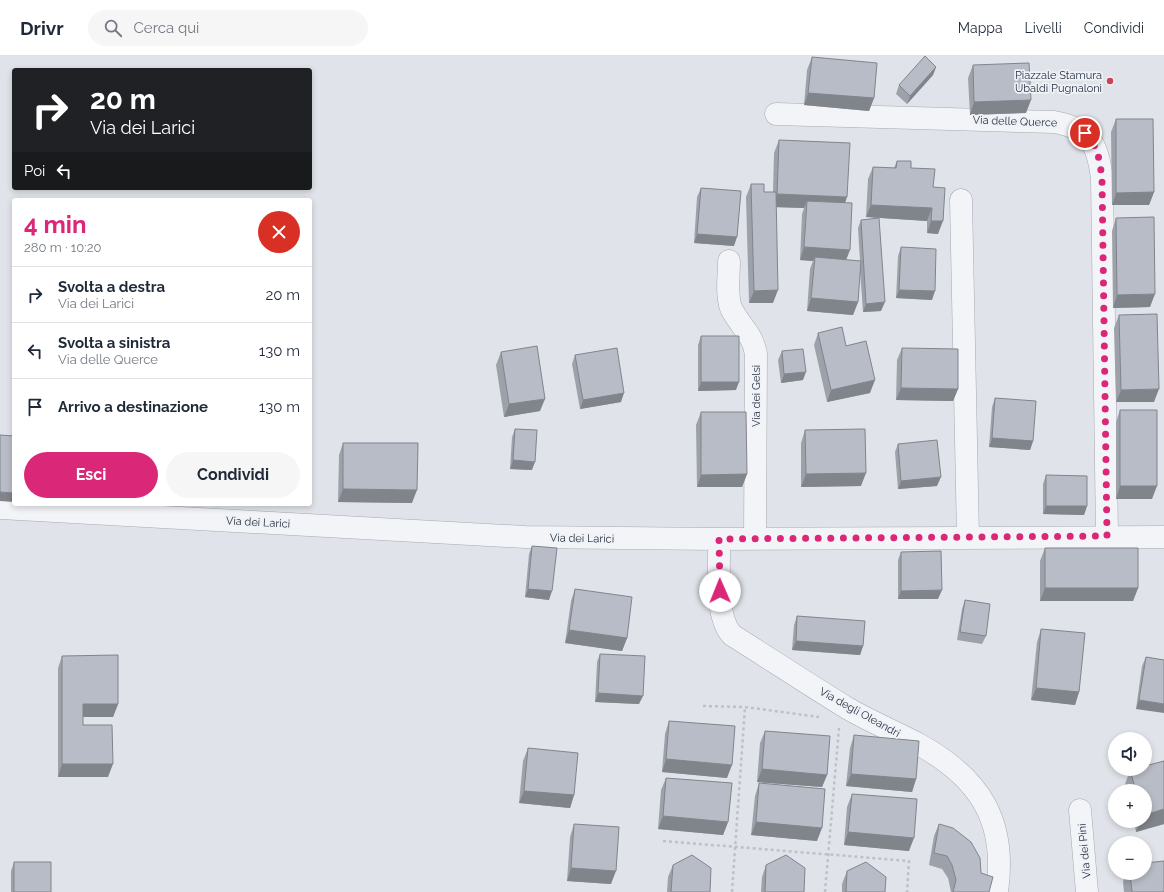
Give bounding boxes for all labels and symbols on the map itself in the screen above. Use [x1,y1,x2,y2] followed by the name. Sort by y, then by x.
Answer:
[1015,69,1102,95] place label: Piazzale Stamura Ubaldi Pugnaloni
[1105,76,1115,86] marker: Piazzale Stamura Ubaldi Pugnaloni
[972,114,1058,129] street label: Via delle Querce
[1068,116,1102,150] pin
[750,365,763,427] street label: Via dei Gelsi
[226,514,290,531] street label: Via dei Larici
[550,531,614,546] street label: Via dei Larici
[699,570,741,612] position arrow
[817,685,902,740] street label: Via degli Oleandri
[1076,823,1093,879] street label: Via dei Pini

